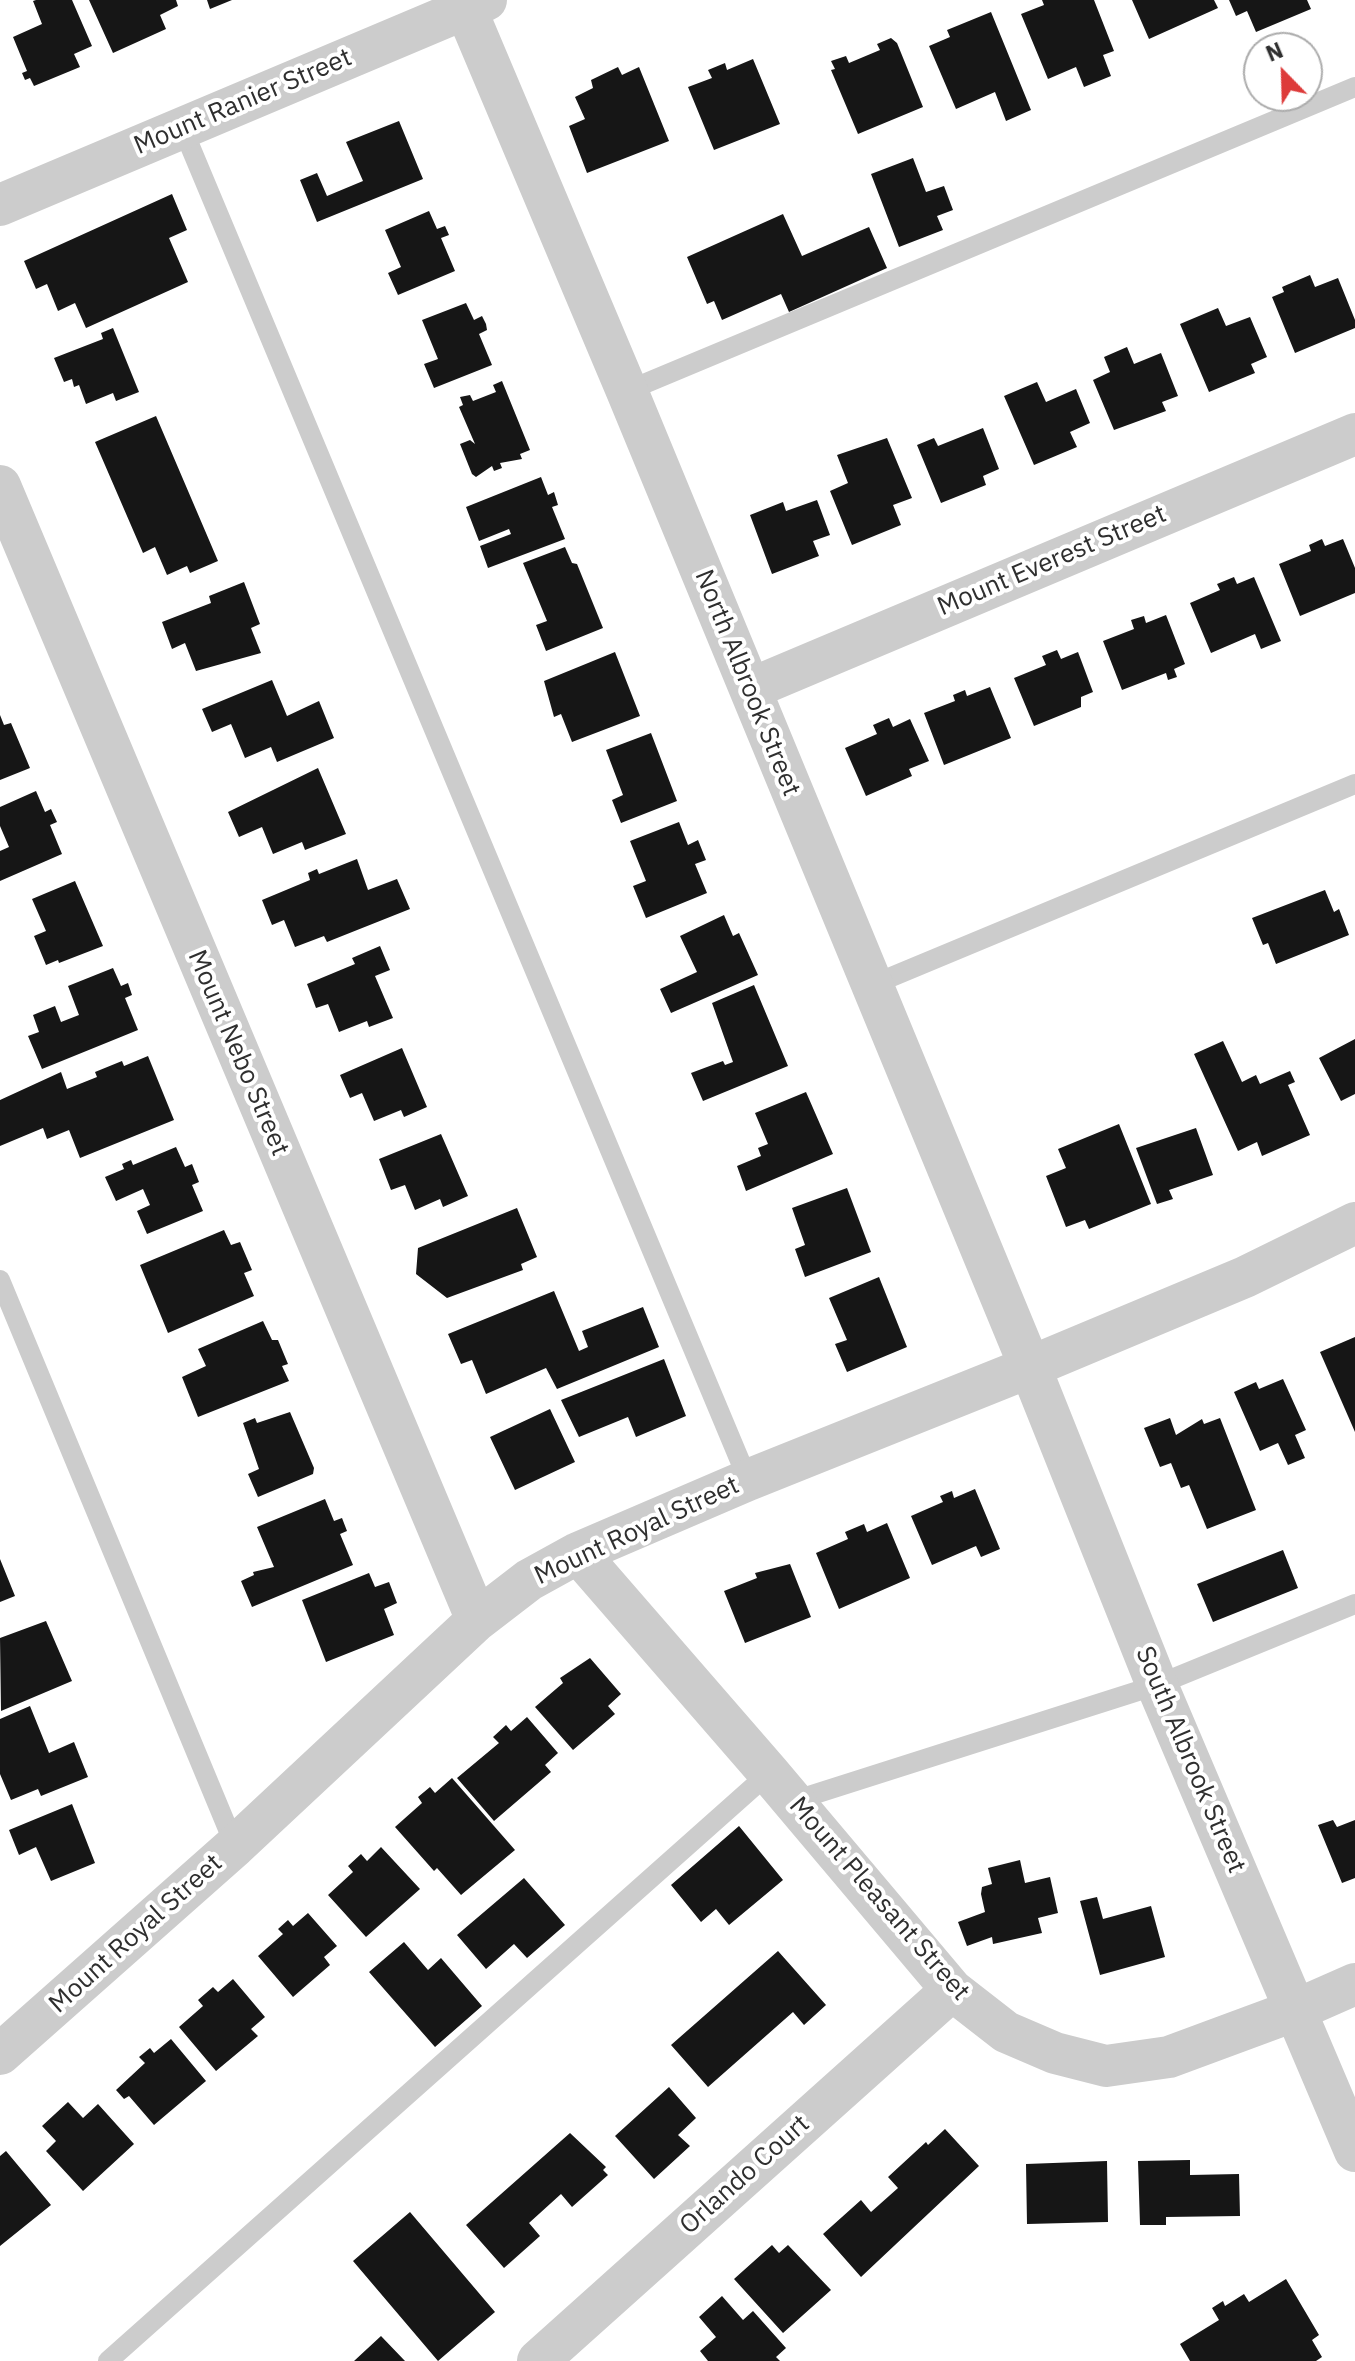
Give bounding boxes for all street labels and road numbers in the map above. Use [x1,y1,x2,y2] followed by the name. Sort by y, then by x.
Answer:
[130,42,356,162] street label: Mount Ranier Street
[933,499,1171,623] street label: Mount Everest Street
[687,565,807,801] street label: North Albrook Street
[181,946,295,1160] street label: Mount Nebo Street
[530,1470,744,1592] street label: Mount Royal Street
[1128,1642,1252,1878] street label: South Albrook Street
[782,1791,976,2007] street label: Mount Pleasant Street
[43,1848,229,2020] street label: Mount Royal Street
[674,2109,816,2241] street label: Orlando Court

